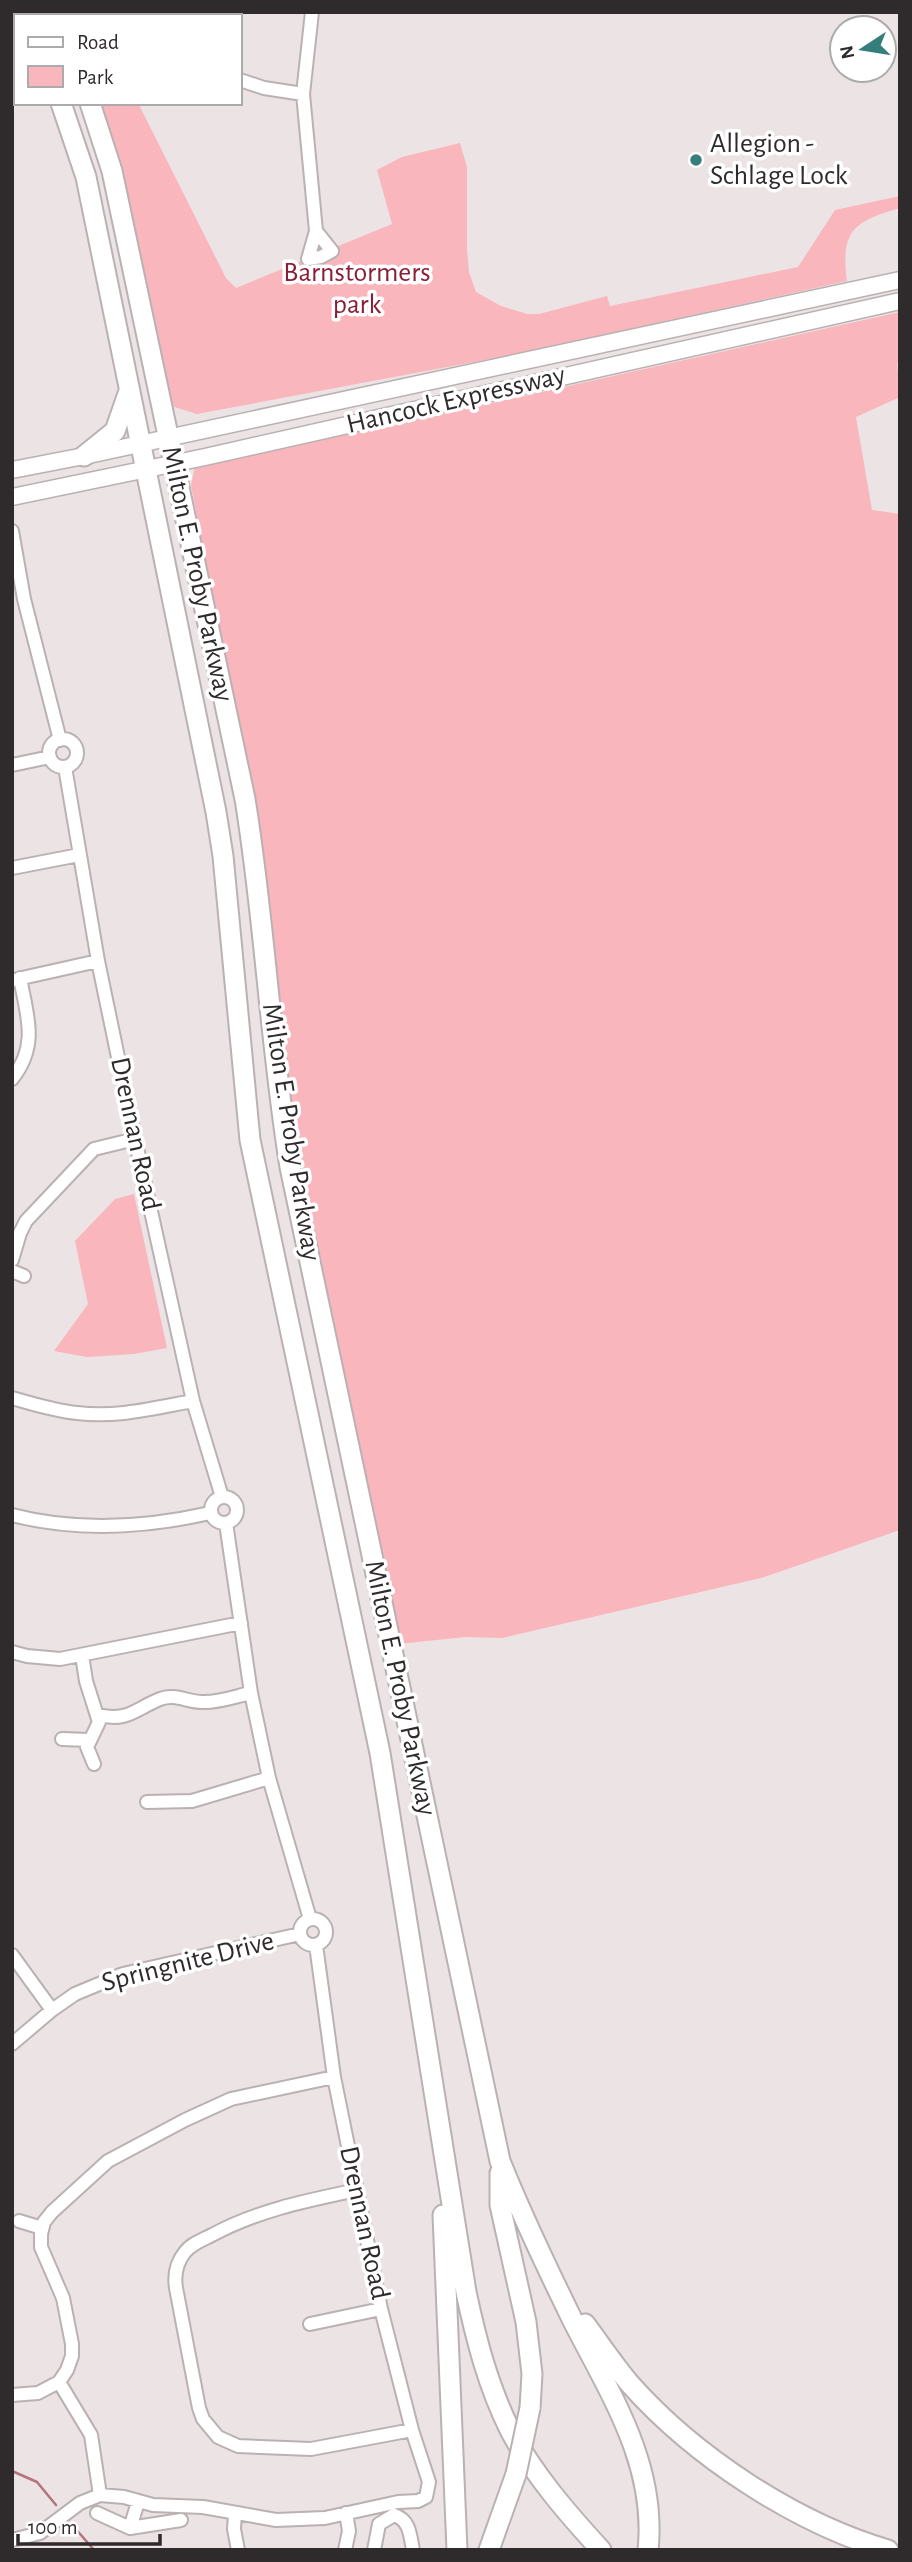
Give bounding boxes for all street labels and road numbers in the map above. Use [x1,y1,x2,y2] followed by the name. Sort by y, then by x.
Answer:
[344,361,568,439] street label: Hancock Expressway
[156,444,238,704] street label: Milton E. Proby Parkway
[257,1001,325,1263] street label: Milton E. Proby Parkway
[105,1055,165,1213] street label: Drennan Road
[359,1558,441,1818] street label: Milton E. Proby Parkway
[99,1927,277,1997] street label: Springnite Drive
[334,2144,394,2302] street label: Drennan Road

